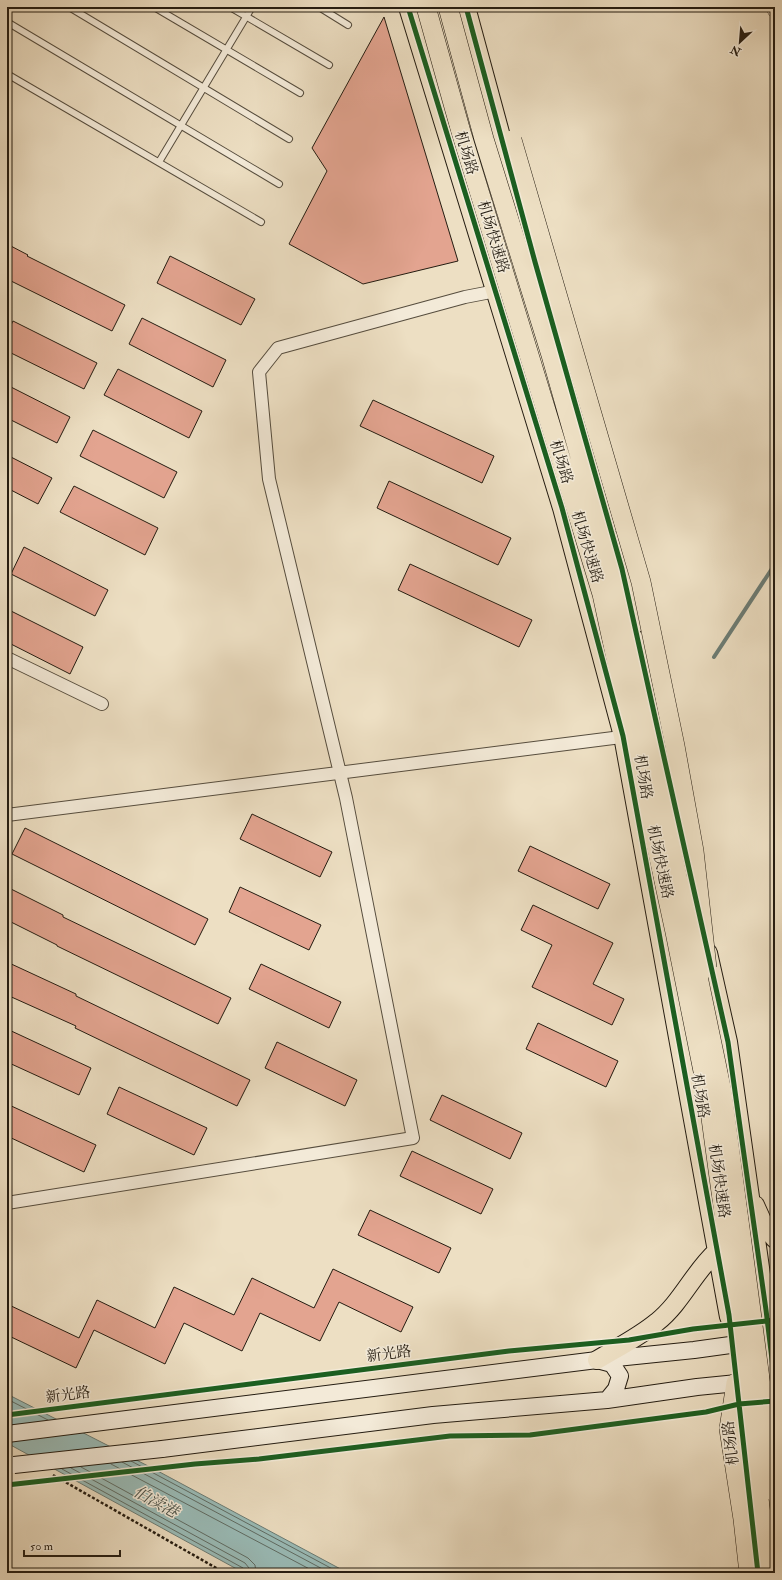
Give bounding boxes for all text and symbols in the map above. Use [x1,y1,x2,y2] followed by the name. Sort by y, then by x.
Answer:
[720,22,760,62] north arrow
[728,42,744,59] text: N
[450,129,482,177] street label: 机场路
[473,198,513,276] street label: 机场快速路
[545,438,577,486] street label: 机场路
[567,508,607,586] street label: 机场快速路
[630,753,656,801] street label: 机场路
[643,823,677,901] street label: 机场快速路
[687,1072,713,1120] street label: 机场路
[704,1143,734,1219] street label: 机场快速路
[366,1342,412,1366] street label: 新光路
[45,1383,91,1407] street label: 新光路
[719,1420,743,1466] street label: 机场路
[130,1482,184,1523] water label: 伯渎港
[24,1532,120,1558] scale bar
[30,1539,54,1554] text: 50 m

